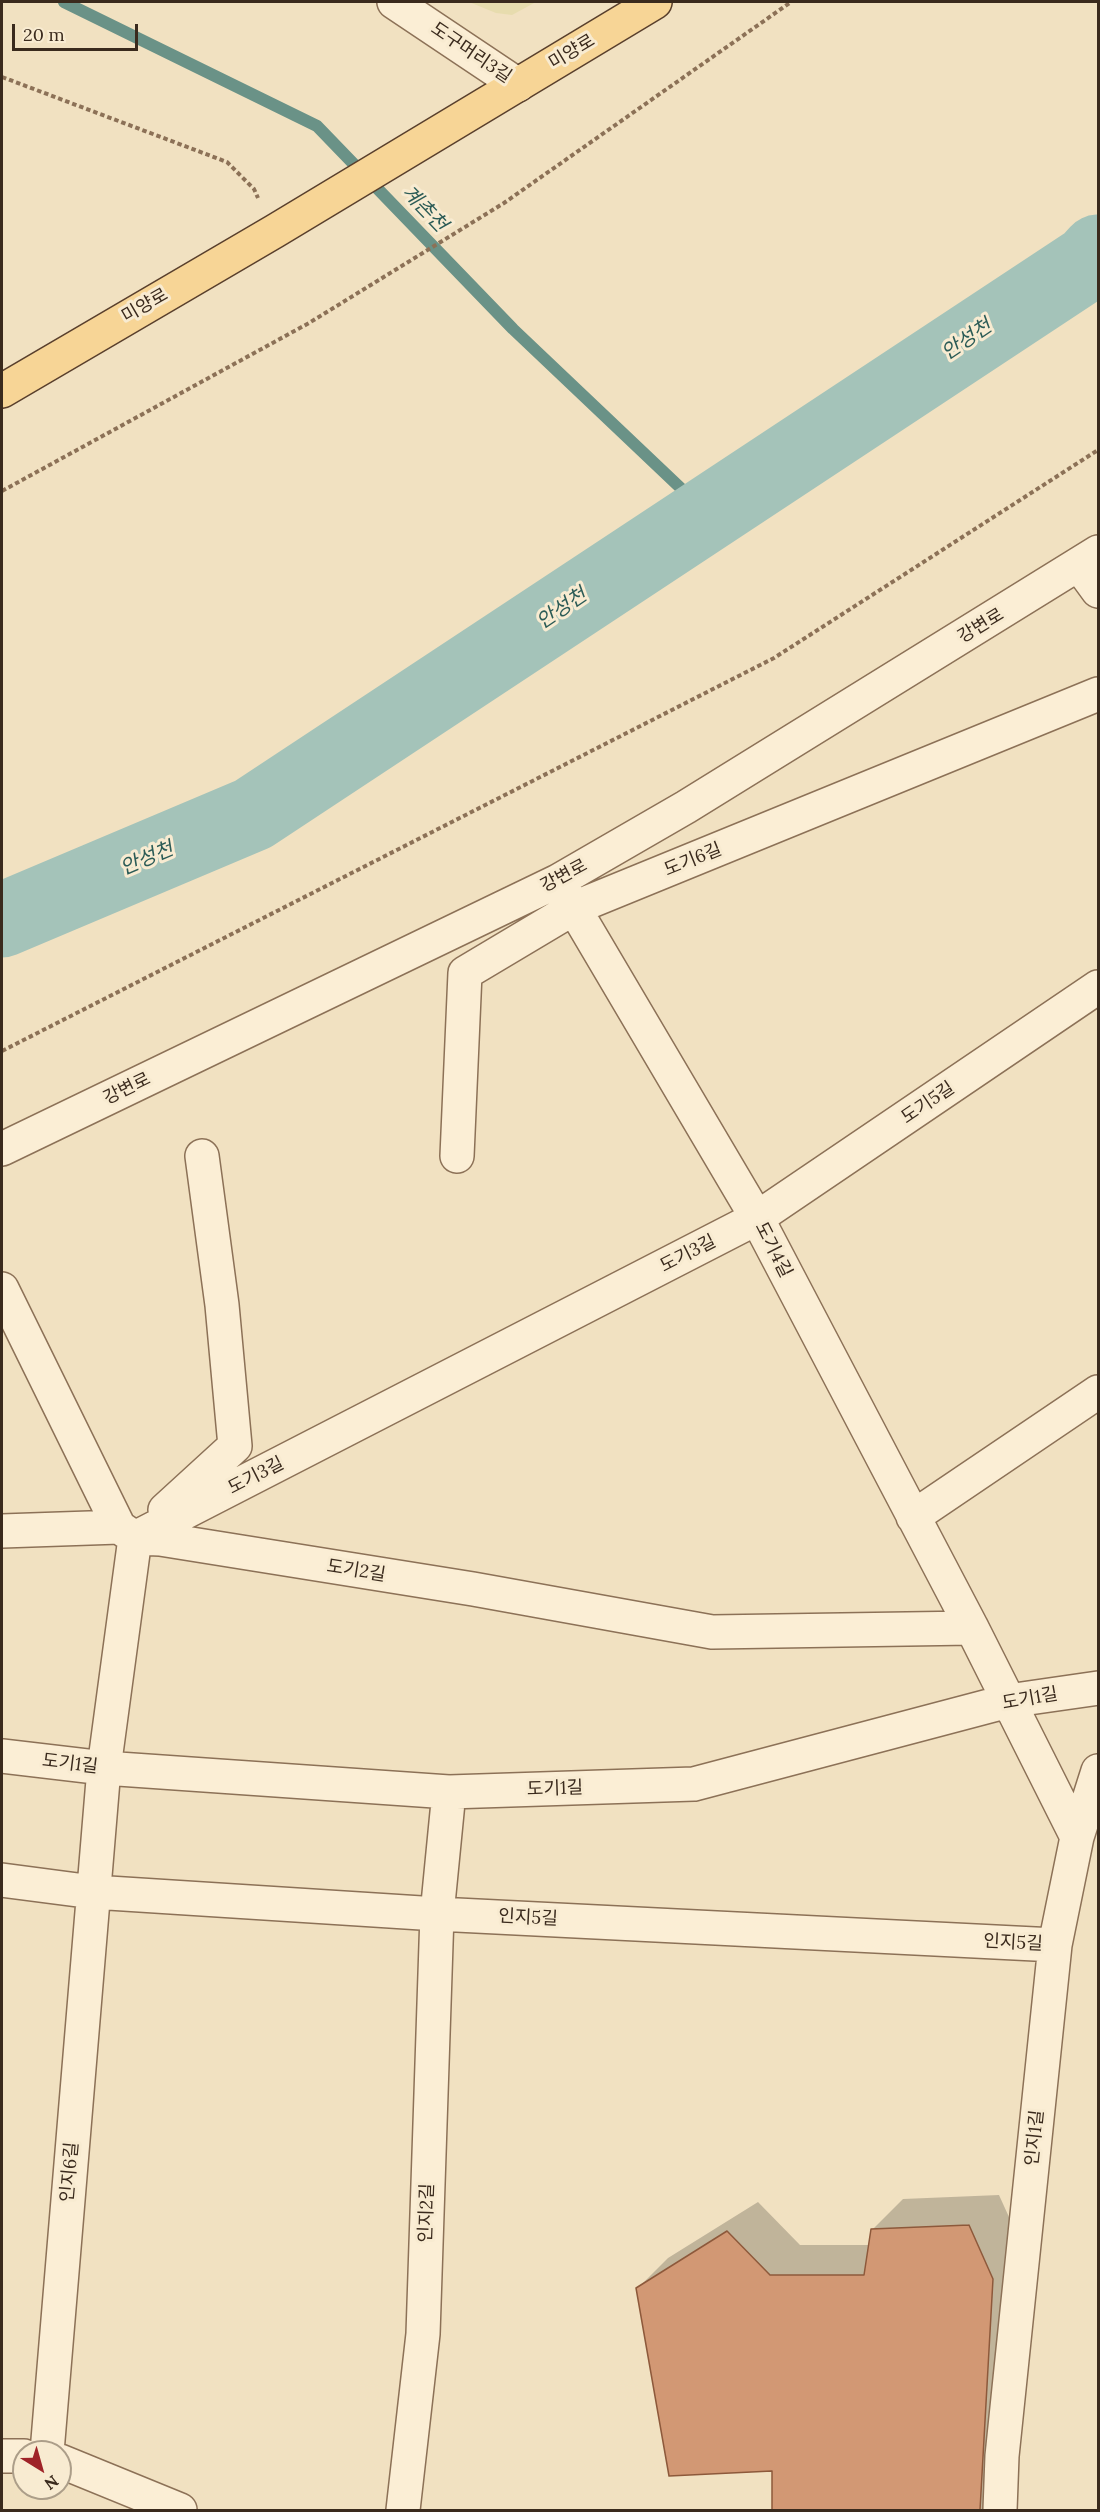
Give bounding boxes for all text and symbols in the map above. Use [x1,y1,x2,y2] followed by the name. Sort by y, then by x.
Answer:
[15,12,141,50] scale bar
[426,18,516,88] street label: 도구머리3길
[23,23,65,46] text: 20 m
[545,30,599,74] street label: 미양로
[396,181,452,237] water label: 계촌천
[118,284,172,328] street label: 미양로
[937,315,997,365] water label: 안성천
[532,584,592,634] water label: 안성천
[954,604,1008,648] street label: 강변로
[117,837,177,881] water label: 안성천
[661,839,725,881] street label: 도기6길
[537,855,591,897] street label: 강변로
[100,1068,154,1110] street label: 강변로
[897,1077,959,1129] street label: 도기5길
[750,1219,796,1281] street label: 도기4길
[656,1231,720,1277] street label: 도기3길
[224,1453,288,1499] street label: 도기3길
[325,1556,387,1586] street label: 도기2길
[1000,1683,1060,1715] street label: 도기1길
[41,1750,99,1778] street label: 도기1길
[527,1777,583,1801] street label: 도기1길
[498,1906,558,1930] street label: 인지5길
[983,1931,1043,1955] street label: 인지5길
[1021,2109,1049,2167] street label: 인지1길
[57,2141,83,2203] street label: 인지6길
[415,2183,439,2243] street label: 인지2길
[12,2440,72,2500] north arrow
[41,2471,63,2494] text: N

